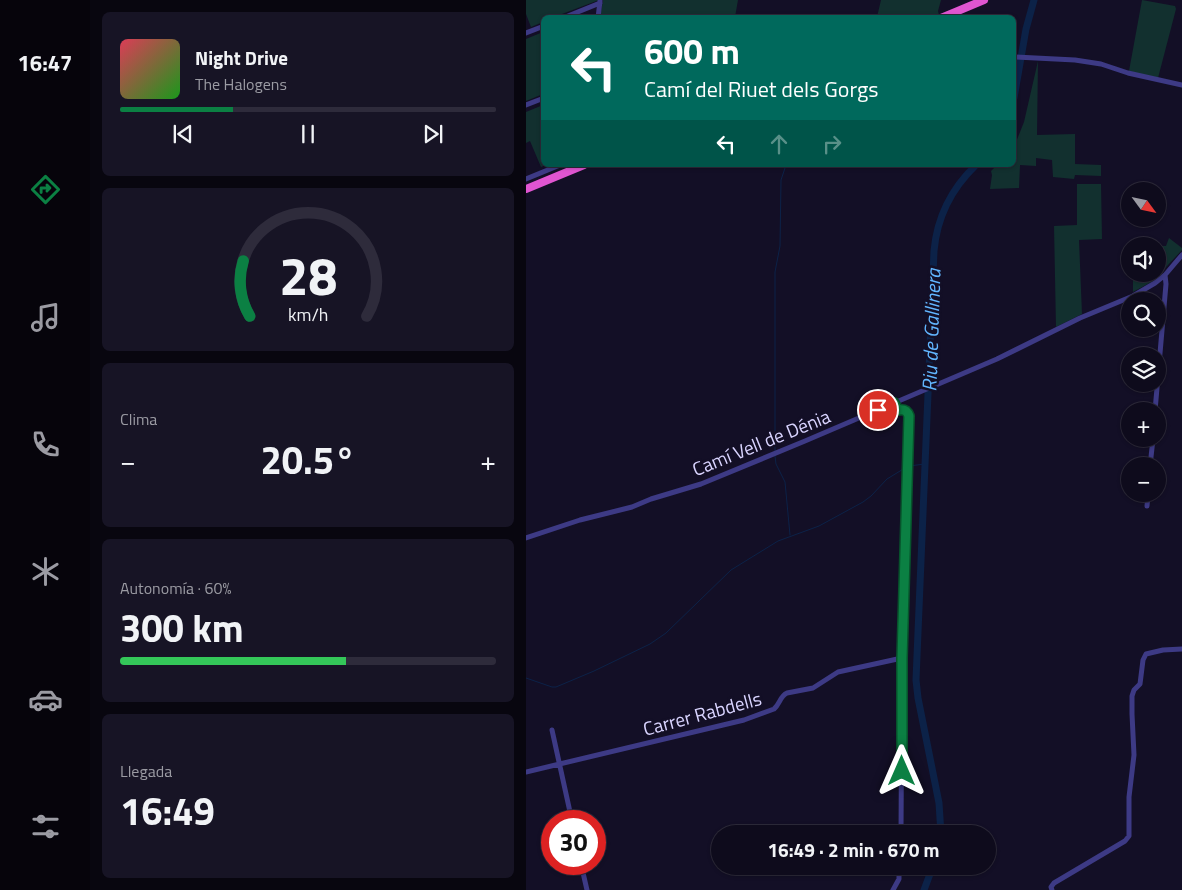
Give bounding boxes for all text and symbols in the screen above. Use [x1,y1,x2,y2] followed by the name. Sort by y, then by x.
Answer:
[644,24,740,78] text: 600 m
[561,35,626,100] icon: left
[195,43,288,72] text: Night Drive
[18,46,72,80] text: 16:47
[195,72,287,96] text: The Halogens
[644,72,878,106] text: Camí del Riuet dels Gorgs
[169,120,197,148] icon: previous
[294,120,322,148] icon: pause
[419,120,447,148] icon: next
[712,130,740,158] icon: left
[765,130,793,158] icon: ahead
[818,130,846,158] icon: right
[28,172,63,207] icon: directions
[1121,182,1166,228] north arrow
[1121,182,1166,502] map controls
[279,236,337,315] text: 28
[1121,237,1166,282] button: sound
[913,267,949,392] water label: Riu de Gallinera
[1121,292,1166,337] button: search
[28,300,63,335] icon: music
[288,301,328,328] text: km/h
[1121,347,1166,392] button: layers
[857,389,899,431] pin
[864,396,892,424] icon: arrive
[688,401,835,483] street label: Camí Vell de Dénia
[1121,402,1166,447] button: +
[120,407,157,431] text: Clima
[28,427,63,462] icon: phone
[261,431,355,489] text: 20.5°
[120,439,136,482] text: −
[480,439,496,482] text: +
[1121,457,1166,502] button: −
[28,554,63,589] icon: climate
[120,576,231,600] text: Autonomía · 60%
[120,599,244,657] text: 300 km
[28,682,63,717] icon: car
[639,683,765,743] street label: Carrer Rabdells
[875,744,927,796] position arrow
[120,759,172,783] text: Llegada
[120,782,215,840] text: 16:49
[28,809,63,844] icon: filters
[541,810,606,875] speed limit sign: 30
[767,835,940,864] text: 16:49 · 2 min · 670 m

